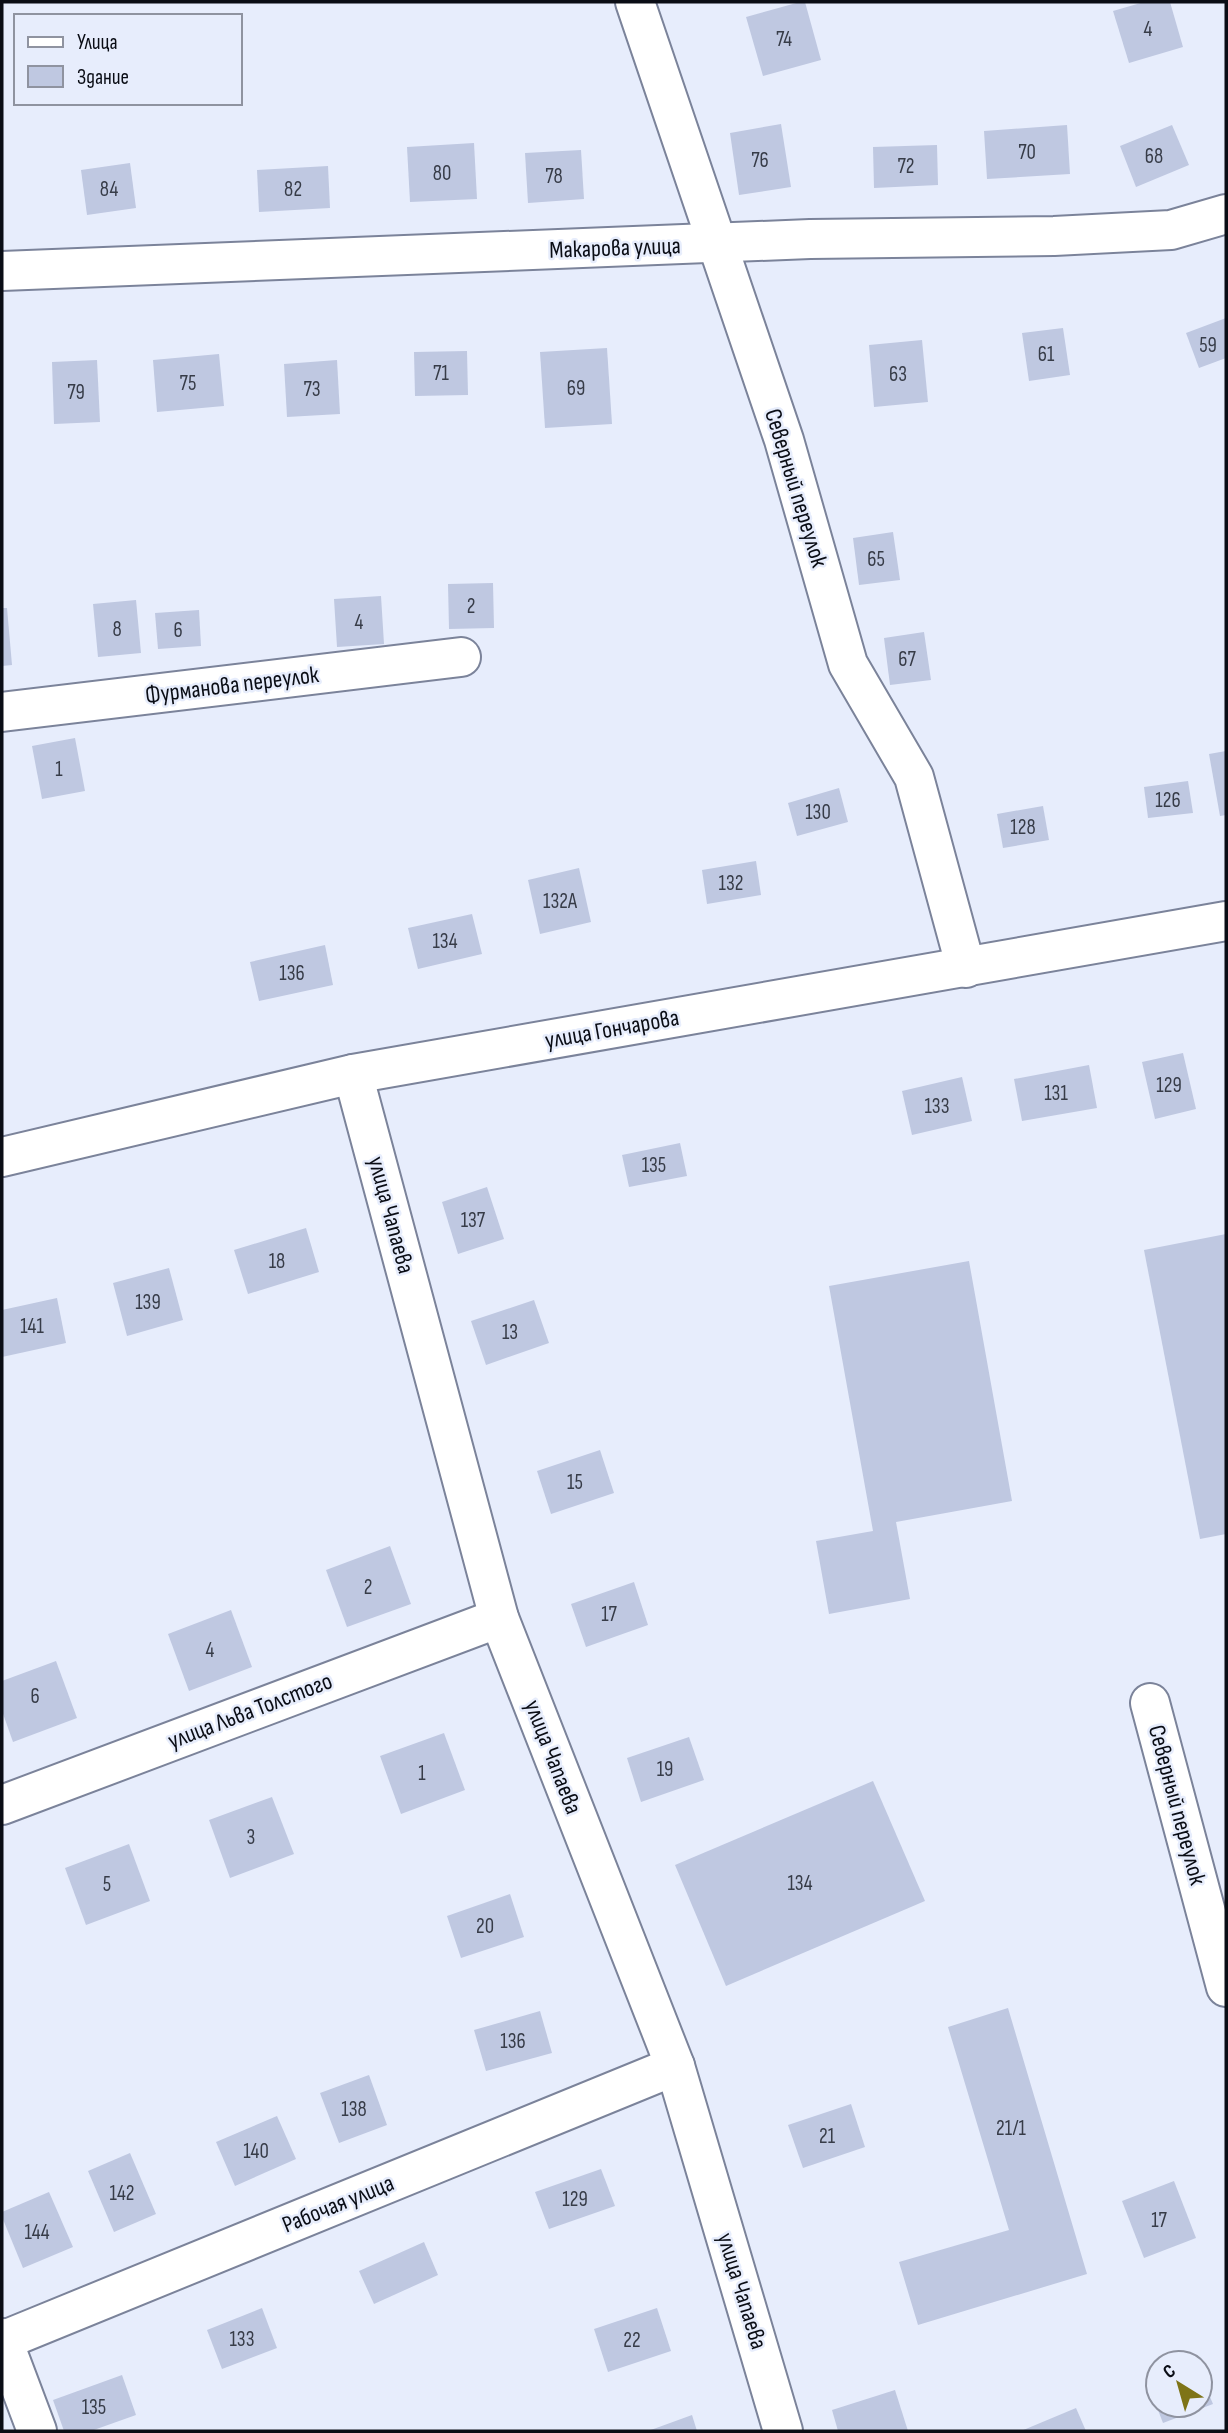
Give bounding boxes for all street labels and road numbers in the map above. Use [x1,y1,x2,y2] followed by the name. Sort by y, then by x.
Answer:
[549,231,681,265] street label: Макарова улица
[758,405,834,572] street label: Северный переулок
[144,660,321,710] street label: Фурманова переулок
[543,1003,681,1055] street label: улица Гончарова
[361,1153,421,1277] street label: улица Чапаева
[164,1666,336,1756] street label: улица Льва Толстого
[518,1696,588,1818] street label: улица Чапаева
[1142,1722,1213,1889] street label: Северный переулок
[278,2168,398,2240] street label: Рабочая улица
[711,2229,773,2353] street label: улица Чапаева

